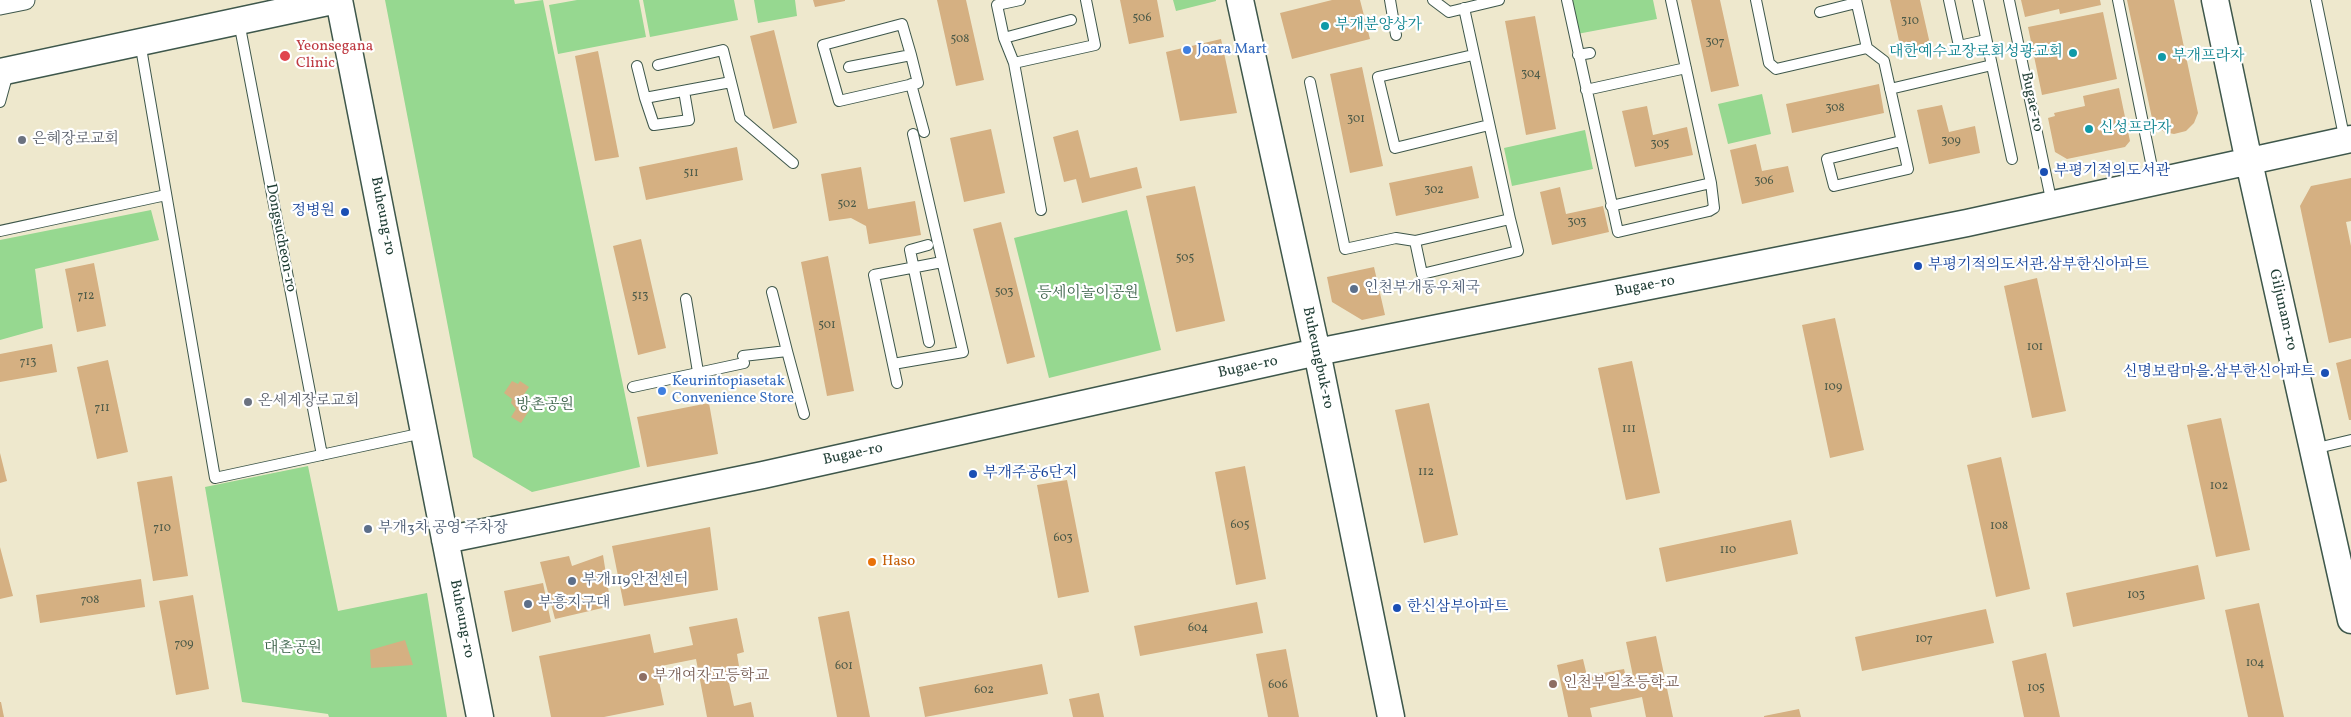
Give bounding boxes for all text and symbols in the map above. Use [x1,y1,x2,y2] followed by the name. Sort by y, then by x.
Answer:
[1133,12,1151,26] house number: 506
[1901,15,1919,29] house number: 310
[1335,17,1422,35] place label: 부개분양상가
[1319,20,1331,32] marker: 부개분양상가
[951,33,969,47] house number: 508
[1706,36,1724,50] house number: 307
[296,38,373,73] place label: Yeonsegana Clinic
[1197,41,1267,59] place label: Joara Mart
[1181,44,1193,56] marker: Joara Mart
[1889,44,2063,62] place label: 대한예수교장로회성광교회
[2067,47,2079,59] marker: 대한예수교장로회성광교회
[2172,48,2244,66] place label: 부개프라자
[278,49,292,63] marker: Yeonsegana Clinic
[2156,51,2168,63] marker: 부개프라자
[1521,68,1541,82] house number: 304
[2016,70,2046,134] street label: Bugae-ro
[1825,102,1845,116] house number: 308
[1347,113,1365,127] house number: 301
[2099,120,2171,138] place label: 신성프라자
[2083,123,2095,135] marker: 신성프라자
[32,131,119,149] place label: 은혜장로교회
[16,134,28,146] marker: 은혜장로교회
[1941,135,1961,149] house number: 309
[1651,138,1669,152] house number: 305
[2054,163,2170,181] place label: 부평기적의도서관
[2038,166,2050,178] marker: 부평기적의도서관
[683,167,699,181] house number: 511
[366,175,398,257] street label: Buheung-ro
[1754,175,1774,189] house number: 306
[261,182,299,294] street label: Dongsucheon-ro
[1424,184,1444,198] house number: 302
[837,198,857,212] house number: 502
[292,203,335,221] place label: 정병원
[339,206,351,218] marker: 정병원
[1568,216,1586,230] house number: 303
[1176,252,1194,266] house number: 505
[1928,257,2149,275] place label: 부평기적의도서관.삼부한신아파트
[1912,260,1924,272] marker: 부평기적의도서관.삼부한신아파트
[2264,268,2300,352] street label: Giljunam-ro
[1614,272,1676,302] street label: Bugae-ro
[1364,280,1480,298] place label: 인천부개동우체국
[1348,283,1360,295] marker: 인천부개동우체국
[1037,285,1139,303] park label: 등세이놀이공원
[995,286,1013,300] house number: 503
[78,290,94,304] house number: 712
[632,290,648,304] house number: 513
[1297,305,1337,411] street label: Buheungbuk-ro
[818,319,836,333] house number: 501
[2027,341,2043,355] house number: 101
[1216,353,1280,383] street label: Bugae-ro
[20,356,36,370] house number: 713
[2123,364,2315,382] place label: 신명보람마을.삼부한신아파트
[2319,367,2331,379] marker: 신명보람마을.삼부한신아파트
[672,373,794,408] place label: Keurintopiasetak Convenience Store
[1824,381,1842,395] house number: 109
[656,385,668,397] marker: Keurintopiasetak Convenience Store
[258,393,359,411] place label: 온세계장로교회
[242,396,254,408] marker: 온세계장로교회
[516,397,574,415] park label: 방촌공원
[94,402,110,416] house number: 711
[1622,423,1636,437] house number: 111
[821,440,885,470] street label: Bugae-ro
[983,465,1078,483] place label: 부개주공6단지
[1418,466,1434,480] house number: 112
[967,468,979,480] marker: 부개주공6단지
[2210,480,2228,494] house number: 102
[1231,519,1249,533] house number: 605
[378,520,508,538] place label: 부개3차 공영 주차장
[1990,520,2008,534] house number: 108
[153,522,171,536] house number: 710
[362,523,374,535] marker: 부개3차 공영 주차장
[1053,532,1073,546] house number: 603
[1720,544,1736,558] house number: 110
[882,553,915,571] place label: Haso
[866,556,878,568] marker: Haso
[582,572,688,590] place label: 부개119안전센터
[566,575,578,587] marker: 부개119안전센터
[445,578,477,660] street label: Buheung-ro
[2127,589,2145,603] house number: 103
[81,594,99,608] house number: 708
[538,595,610,613] place label: 부흥지구대
[522,598,534,610] marker: 부흥지구대
[1407,599,1508,617] place label: 한신삼부아파트
[1391,602,1403,614] marker: 한신삼부아파트
[1188,622,1208,636] house number: 604
[1915,633,1933,647] house number: 107
[175,638,193,652] house number: 709
[264,640,322,658] park label: 대촌공원
[2246,657,2264,671] house number: 104
[835,660,853,674] house number: 601
[653,668,769,686] place label: 부개여자고등학교
[637,671,649,683] marker: 부개여자고등학교
[1563,675,1679,693] place label: 인천부일초등학교
[1547,678,1559,690] marker: 인천부일초등학교
[1268,679,1288,693] house number: 606
[2027,682,2045,696] house number: 105
[974,684,994,698] house number: 602

